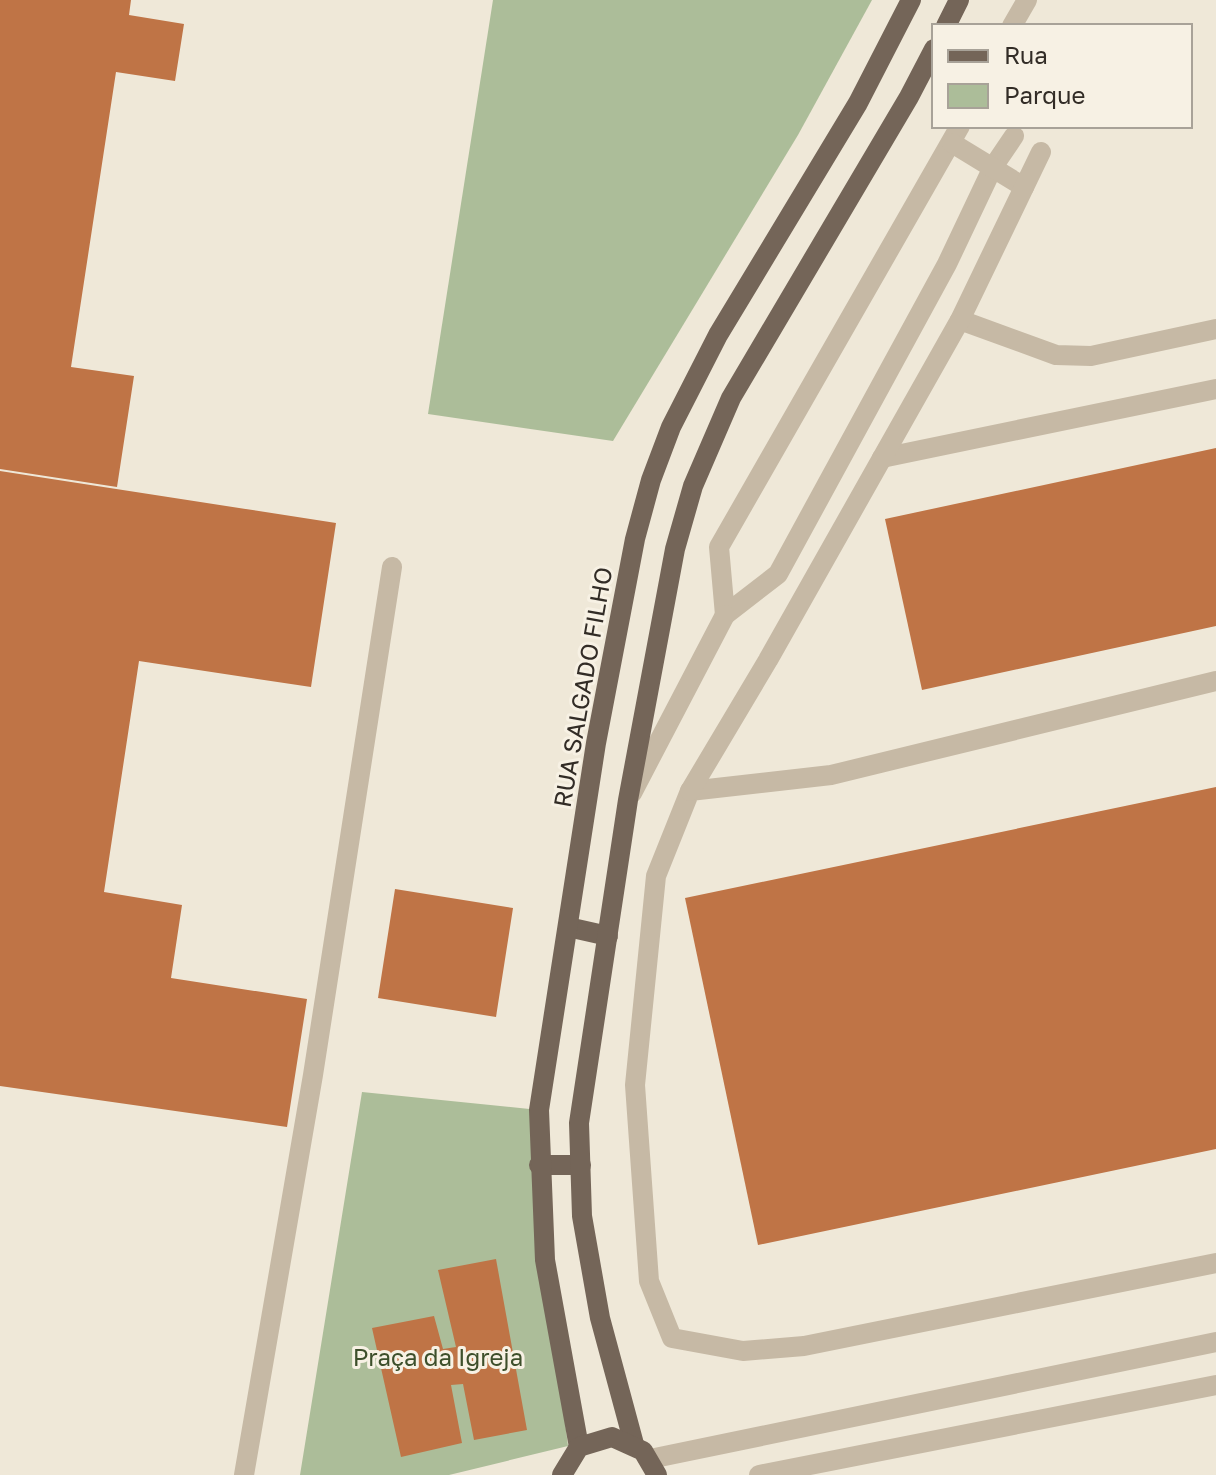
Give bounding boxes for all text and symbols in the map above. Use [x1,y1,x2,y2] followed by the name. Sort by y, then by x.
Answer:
[932,24,1192,128] legend
[1004,40,1048,69] text: Rua
[1004,80,1085,109] text: Parque
[547,565,617,809] street label: RUA SALGADO FILHO
[353,1342,523,1371] park label: Praça da Igreja

